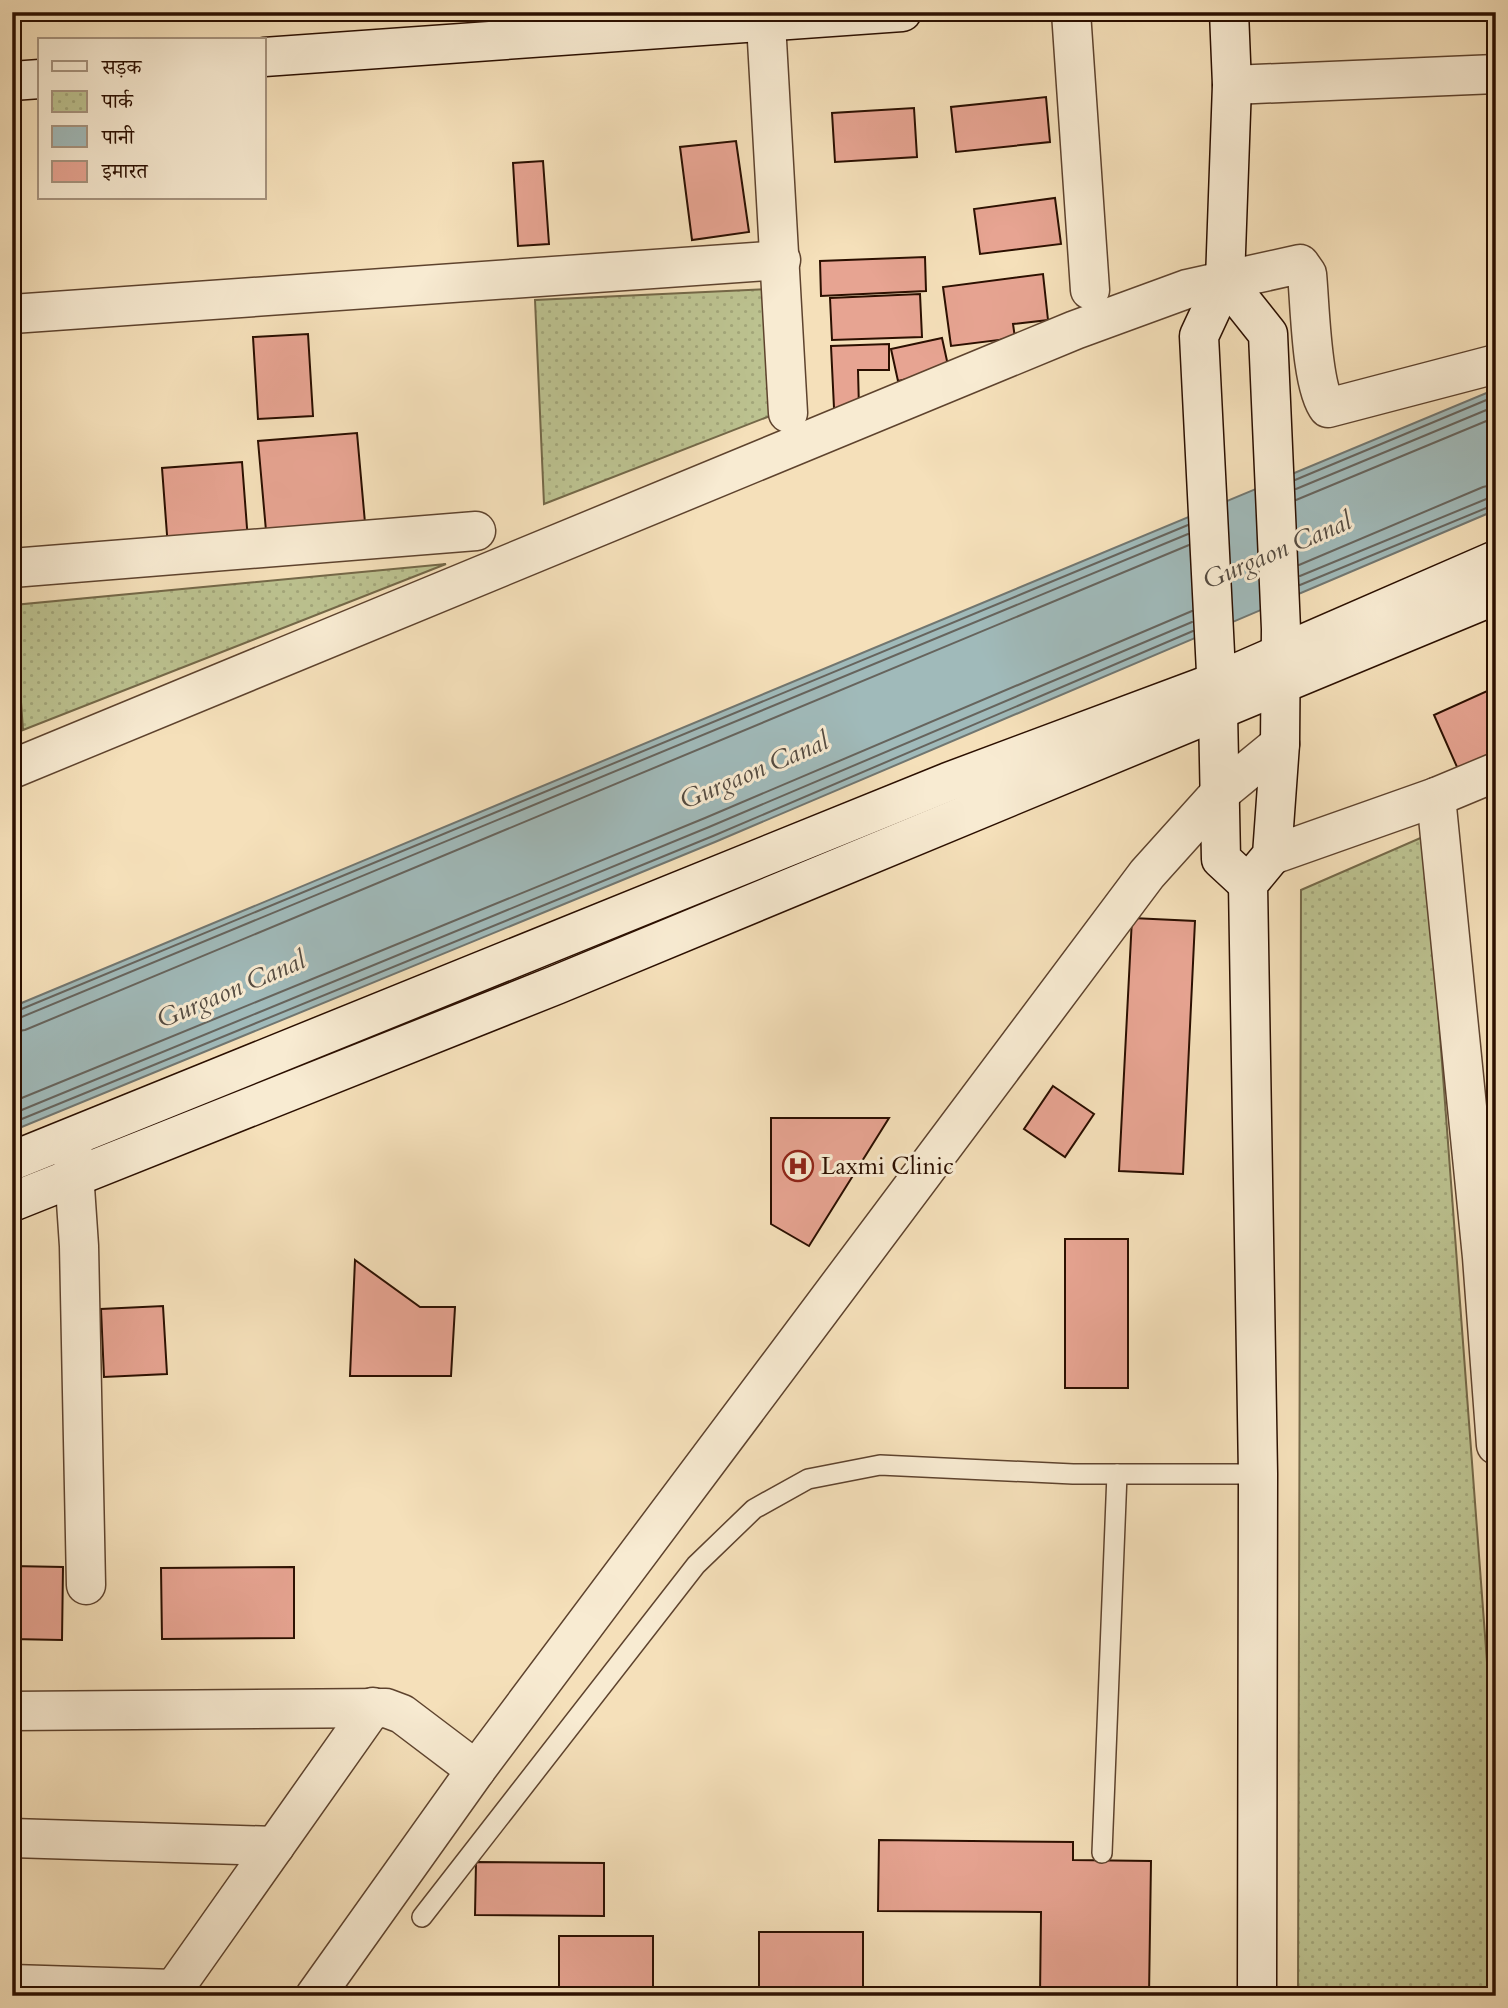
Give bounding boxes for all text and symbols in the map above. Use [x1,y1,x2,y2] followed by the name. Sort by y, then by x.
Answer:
[38,38,266,200] legend
[101,53,142,82] text: सड़क
[101,87,134,116] text: पार्क
[101,123,135,152] text: पानी
[101,157,149,186] text: इमारत
[1197,503,1358,598] water label: Gurgaon Canal
[674,723,835,818] water label: Gurgaon Canal
[151,942,312,1037] water label: Gurgaon Canal
[781,1149,815,1183] hospital icon: Laxmi Clinic
[821,1150,954,1183] place label: Laxmi Clinic

